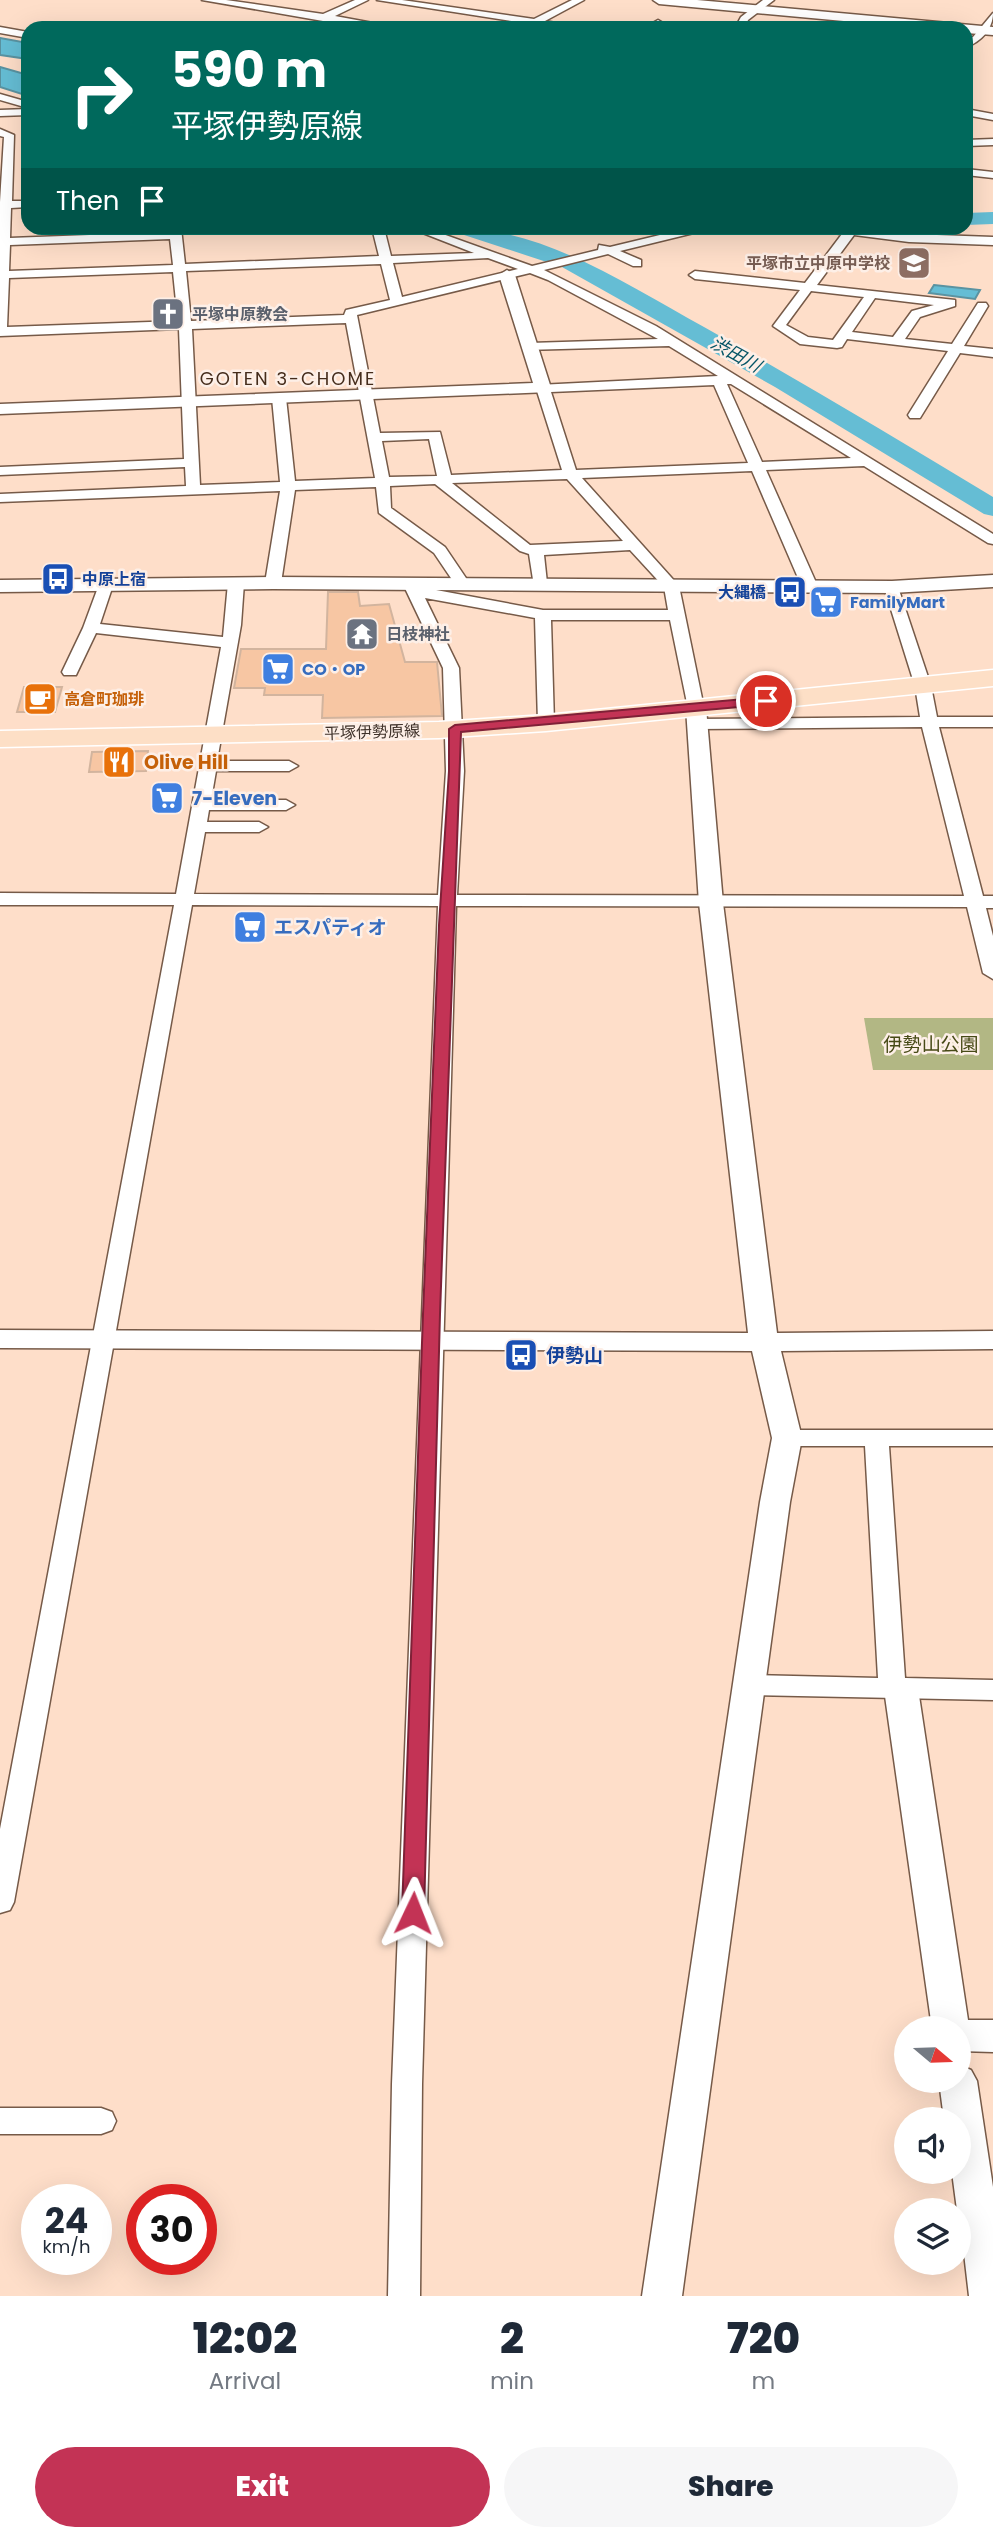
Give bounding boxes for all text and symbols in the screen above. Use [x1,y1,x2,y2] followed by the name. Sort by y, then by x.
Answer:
[171,36,327,104] text: 590 m
[56,49,147,140] icon: right
[171,103,363,148] text: 平塚伊勢原線
[133,182,171,220] icon: arrive
[56,183,119,219] text: Then
[895,244,933,282] school or university icon: 平塚市立中原中学校
[746,252,890,275] place label: 平塚市立中原中学校
[149,295,187,333] church icon: 平塚中原教会
[192,303,288,326] place label: 平塚中原教会
[706,330,767,379] water label: 渋田川
[200,366,376,391] district label: GOTEN 3-CHOME
[39,560,77,598] bus stop icon: 中原上宿
[82,568,146,591] place label: 中原上宿
[771,573,809,611] bus stop icon: 大縄橋
[718,581,766,604] place label: 大縄橋
[807,583,845,621] supermarket icon: FamilyMart
[850,591,945,614] place label: FamilyMart
[343,615,381,653] temple icon: 日枝神社
[386,623,450,646] place label: 日枝神社
[259,650,297,688] supermarket icon: CO・OP
[302,658,365,681] place label: CO・OP
[736,671,796,731] pin
[21,680,59,718] cafe icon: 高倉町珈琲
[747,682,785,720] icon: arrive
[64,688,144,711] place label: 高倉町珈琲
[324,719,420,745] street label: 平塚伊勢原線
[100,743,138,781] restaurant icon: Olive Hill
[144,749,228,776] place label: Olive Hill
[148,779,186,817] supermarket icon: 7-Eleven
[192,785,277,812] place label: 7-Eleven
[231,908,269,946] supermarket icon: エスパティオ
[274,914,387,941] place label: エスパティオ
[883,1031,979,1058] park label: 伊勢山公園
[502,1336,540,1374] bus stop icon: 伊勢山
[546,1342,603,1369] place label: 伊勢山
[376,1876,450,1950] position arrow
[894,2016,971,2093] north arrow
[894,2016,971,2275] map controls
[894,2107,971,2184] button: sound
[126,2184,217,2275] speed limit sign: 30
[45,2196,88,2245] text: 24
[894,2198,971,2275] button: layers
[43,2234,90,2259] text: km/h
[193,2309,297,2368] text: 12:02
[500,2309,524,2368] text: 2
[727,2309,800,2368] text: 720
[209,2365,281,2397] text: Arrival
[490,2365,534,2397] text: min
[752,2365,775,2397] text: m
[35,2447,490,2527] button: Exit
[504,2447,958,2527] button: Share

